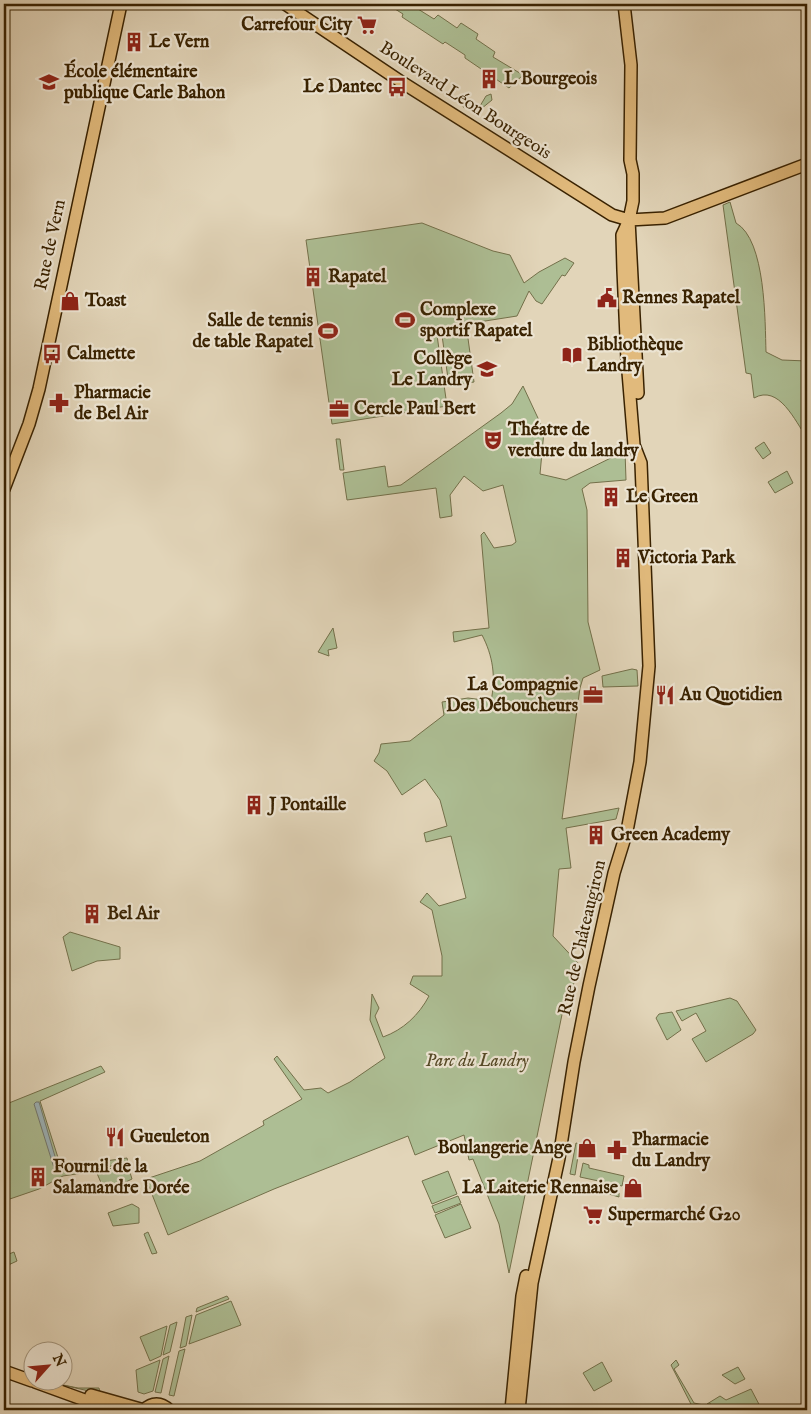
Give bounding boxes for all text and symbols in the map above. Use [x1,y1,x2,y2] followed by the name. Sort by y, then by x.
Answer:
[241,14,353,37] place label: Carrefour City
[356,14,378,36] supermarket icon: Carrefour City
[123,31,145,53] building icon: Le Vern
[149,31,210,54] place label: Le Vern
[375,37,555,165] street label: Boulevard Léon Bourgeois
[63,59,226,105] place label: École élémentaire publique Carle Bahon
[478,68,500,90] building icon: L Bourgeois
[504,68,598,91] place label: L Bourgeois
[38,71,60,93] school or university icon: École élémentaire publique Carle Bahon
[303,76,382,99] place label: Le Dantec
[386,76,408,98] bus stop icon: Le Dantec
[30,197,72,293] street label: Rue de Vern
[302,266,324,288] building icon: Rapatel
[328,266,387,289] place label: Rapatel
[596,287,618,309] public building icon: Rennes Rapatel
[622,287,741,310] place label: Rennes Rapatel
[59,290,81,312] shop icon: Toast
[84,290,127,313] place label: Toast
[420,299,533,343] place label: Complexe sportif Rapatel
[394,309,416,331] sports icon: Complexe sportif Rapatel
[192,310,314,354] place label: Salle de tennis de table Rapatel
[317,320,339,342] sports icon: Salle de tennis de table Rapatel
[587,334,684,378] place label: Bibliothèque Landry
[41,343,63,365] bus stop icon: Calmette
[67,343,136,366] place label: Calmette
[561,344,583,366] library icon: Bibliothèque Landry
[392,348,473,392] place label: Collège Le Landry
[476,358,498,380] school or university icon: Collège Le Landry
[74,382,152,426] place label: Pharmacie de Bel Air
[48,392,70,414] pharmacy icon: Pharmacie de Bel Air
[328,398,350,420] office icon: Cercle Paul Bert
[354,398,477,421] place label: Cercle Paul Bert
[507,419,640,463] place label: Théatre de verdure du landry
[482,429,504,451] theatre icon: Théatre de verdure du landry
[600,486,622,508] building icon: Le Green
[626,486,699,509] place label: Le Green
[612,547,634,569] building icon: Victoria Park
[637,547,737,570] place label: Victoria Park
[446,674,579,718] place label: La Compagnie Des Déboucheurs
[582,684,604,706] office icon: La Compagnie Des Déboucheurs
[654,684,676,706] restaurant icon: Au Quotidien
[679,684,783,707] place label: Au Quotidien
[243,794,265,816] building icon: J Pontaille
[267,794,347,817] place label: J Pontaille
[585,824,607,846] building icon: Green Academy
[611,824,731,847] place label: Green Academy
[554,857,612,1018] street label: Rue de Châteaugiron
[81,903,103,925] building icon: Bel Air
[107,903,160,926] place label: Bel Air
[425,1050,529,1073] park label: Parc du Landry
[104,1126,126,1148] restaurant icon: Gueuleton
[130,1126,210,1149] place label: Gueuleton
[632,1129,711,1173] place label: Pharmacie du Landry
[437,1137,573,1160] place label: Boulangerie Ange
[576,1137,598,1159] shop icon: Boulangerie Ange
[606,1139,628,1161] pharmacy icon: Pharmacie du Landry
[53,1156,190,1200] place label: Fournil de la Salamandre Dorée
[27,1166,49,1188] building icon: Fournil de la Salamandre Dorée
[462,1177,619,1200] place label: La Laiterie Rennaise
[622,1177,644,1199] shop icon: La Laiterie Rennaise
[582,1204,604,1226] supermarket icon: Supermarché G20
[608,1204,741,1227] place label: Supermarché G20
[22,1342,72,1392] north arrow
[47,1350,69,1370] text: N

